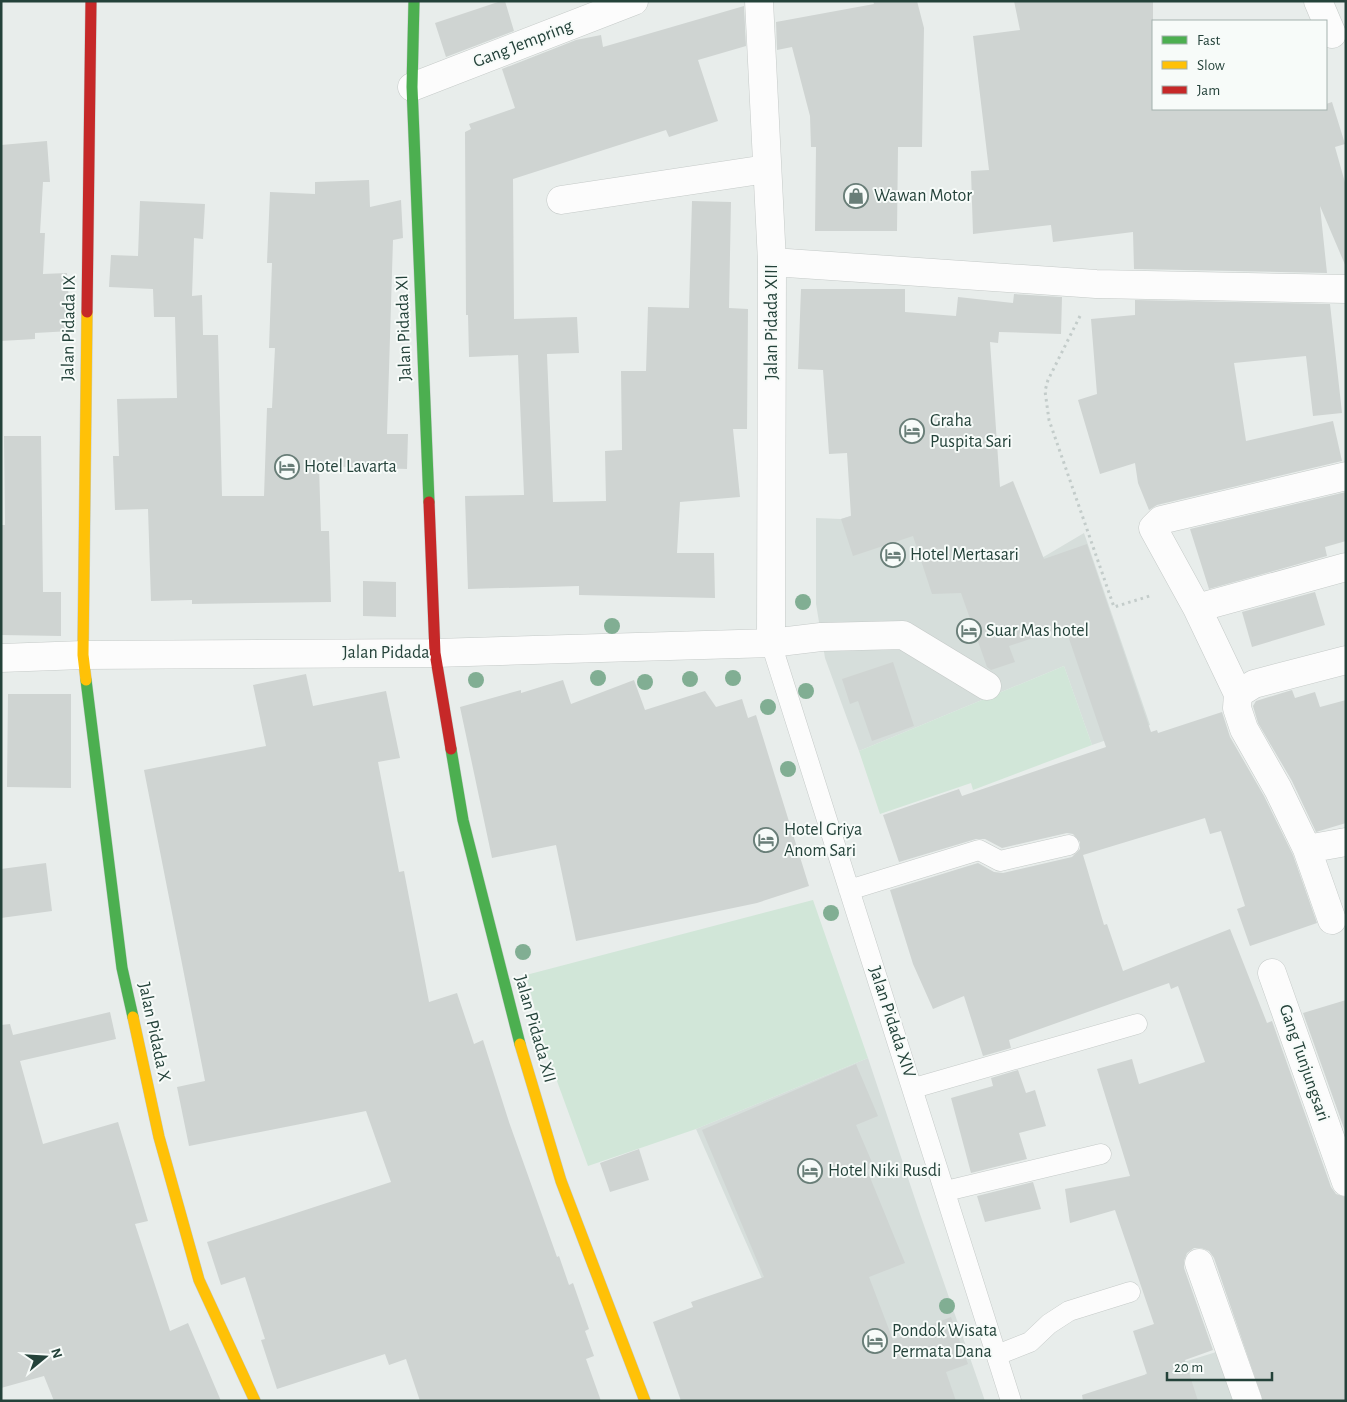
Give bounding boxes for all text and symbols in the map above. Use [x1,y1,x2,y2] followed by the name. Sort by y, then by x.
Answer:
[471,17,575,71] street label: Gang Jempring
[1152,20,1327,110] legend
[1197,33,1221,48] text: Fast
[1197,58,1225,73] text: Slow
[1197,83,1220,98] text: Jam
[843,183,869,209] shop icon: Wawan Motor
[874,187,972,205] place label: Wawan Motor
[763,264,781,380] street label: Jalan Pidada XIII
[59,275,79,381] street label: Jalan Pidada IX
[393,275,415,381] street label: Jalan Pidada XI
[930,412,1012,451] place label: Graha Puspita Sari
[899,418,925,444] hotel icon: Graha Puspita Sari
[274,454,300,480] hotel icon: Hotel Lavarta
[304,458,397,476] place label: Hotel Lavarta
[880,542,906,568] hotel icon: Hotel Mertasari
[910,546,1019,564] place label: Hotel Mertasari
[956,618,982,644] hotel icon: Suar Mas hotel
[986,622,1089,640] place label: Suar Mas hotel
[342,644,430,662] street label: Jalan Pidada
[784,821,862,860] place label: Hotel Griya Anom Sari
[753,827,779,853] hotel icon: Hotel Griya Anom Sari
[866,964,919,1081] street label: Jalan Pidada XIV
[511,973,559,1085] street label: Jalan Pidada XII
[135,981,173,1084] street label: Jalan Pidada X
[1276,1002,1332,1124] street label: Gang Tunjungsari
[797,1158,823,1184] hotel icon: Hotel Niki Rusdi
[828,1162,941,1180] place label: Hotel Niki Rusdi
[892,1322,997,1361] place label: Pondok Wisata Permata Dana
[862,1328,888,1354] hotel icon: Pondok Wisata Permata Dana
[20,1332,70,1382] north arrow
[48,1346,65,1360] text: N
[1167,1350,1272,1382] scale bar
[1174,1360,1203,1375] text: 20 m

